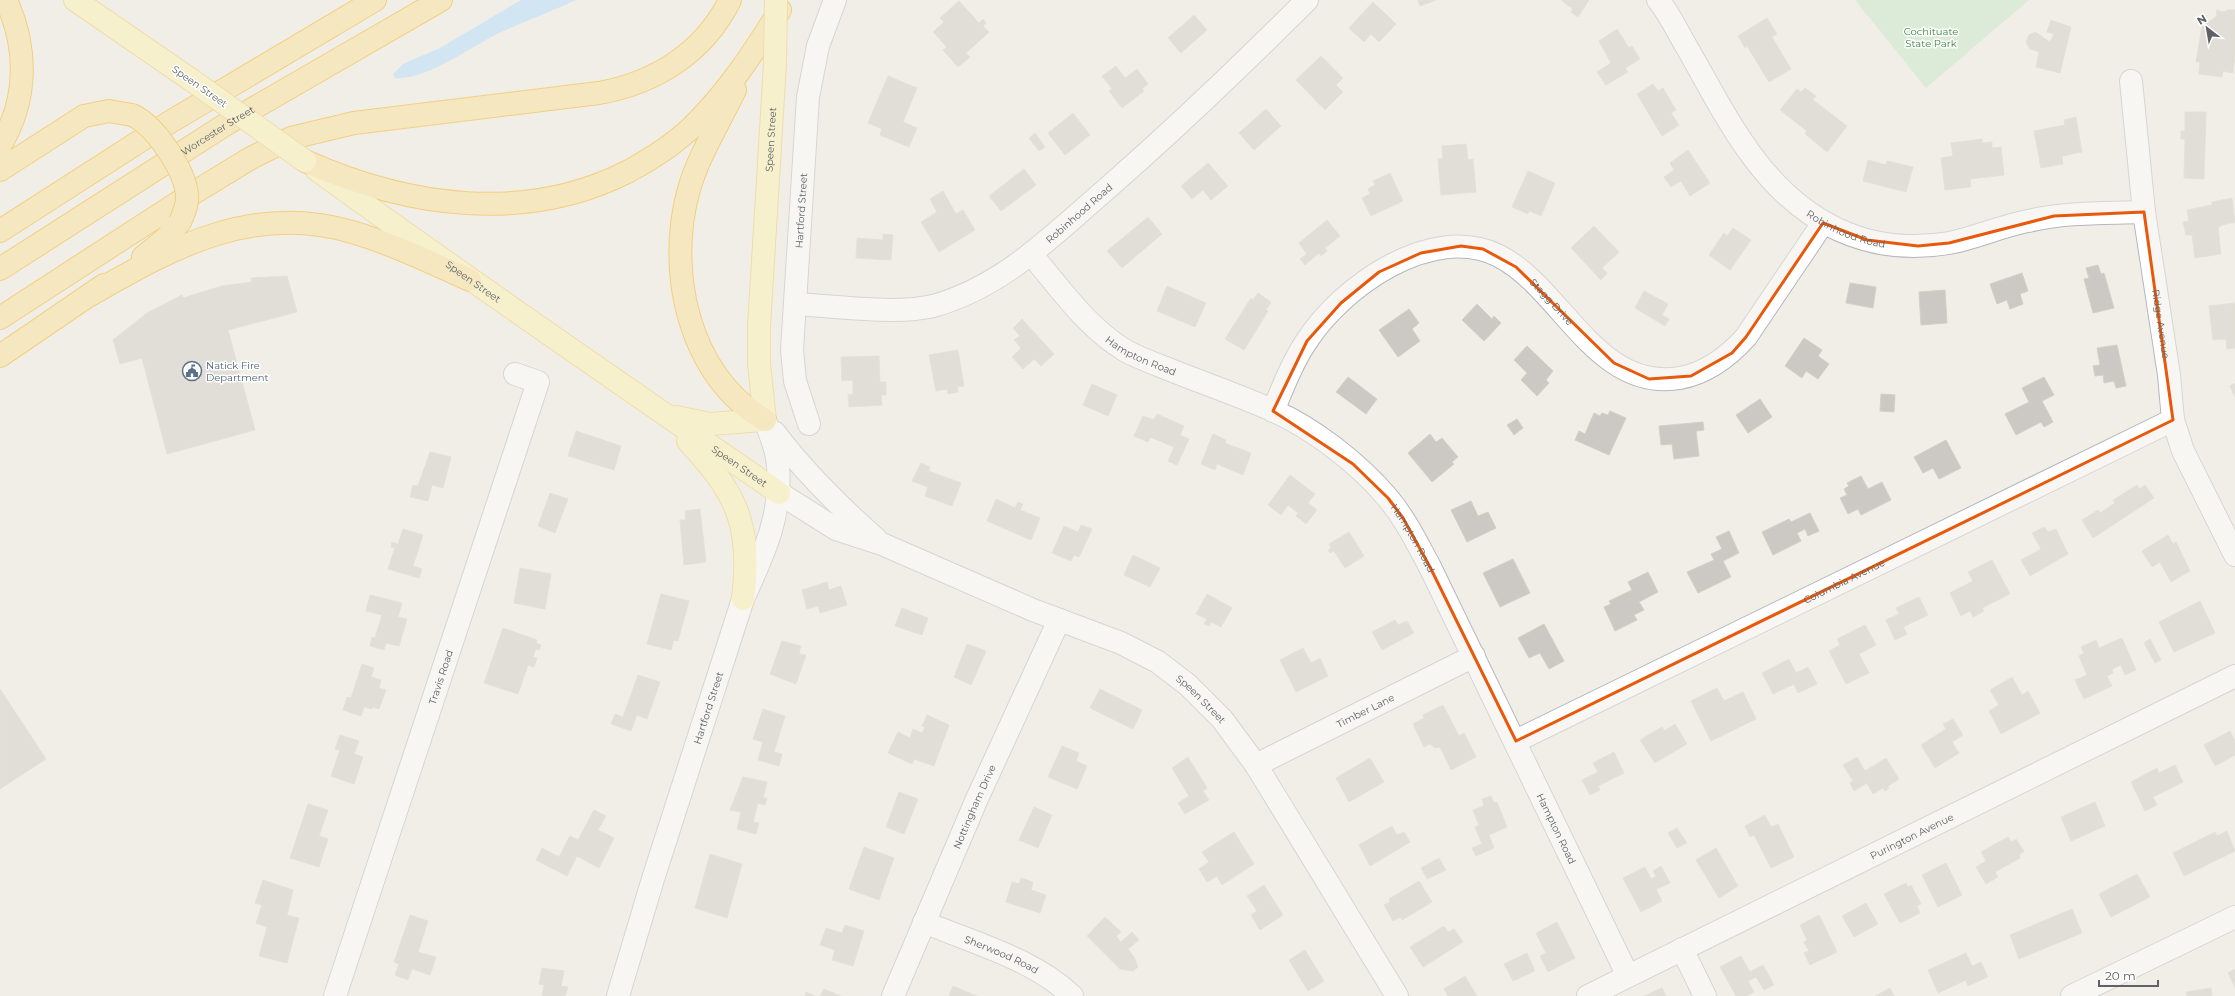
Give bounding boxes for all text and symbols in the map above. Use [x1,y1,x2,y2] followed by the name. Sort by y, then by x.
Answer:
[2187,8,2227,48] north arrow
[2194,11,2209,28] text: N
[1904,25,1958,50] park label: Cochituate State Park
[170,63,230,110] street label: Speen Street
[179,103,257,158] street label: Worcester Street
[762,107,779,172] street label: Speen Street
[792,173,810,249] street label: Hartford Street
[1043,181,1115,246] street label: Robinhood Road
[1804,207,1887,251] street label: Robinhood Road
[443,258,503,306] street label: Speen Street
[1527,276,1576,328] street label: Stagg Drive
[2149,289,2172,360] street label: Ridge Avenue
[1103,333,1178,379] street label: Hampton Road
[206,359,269,384] place label: Natick Fire Department
[181,360,203,382] public building icon: Natick Fire Department
[709,443,770,490] street label: Speen Street
[1388,501,1438,575] street label: Hampton Road
[1801,556,1887,607] street label: Columbia Avenue
[426,648,456,706] street label: Travis Road
[691,670,726,746] street label: Hartford Street
[1173,672,1229,726] street label: Speen Street
[1334,691,1396,731] street label: Timber Lane
[950,763,999,851] street label: Nottingham Drive
[1533,791,1579,866] street label: Hampton Road
[1868,810,1956,863] street label: Purington Avenue
[962,933,1041,977] street label: Sherwood Road
[2099,962,2158,988] scale bar
[2105,968,2136,983] text: 20 m

